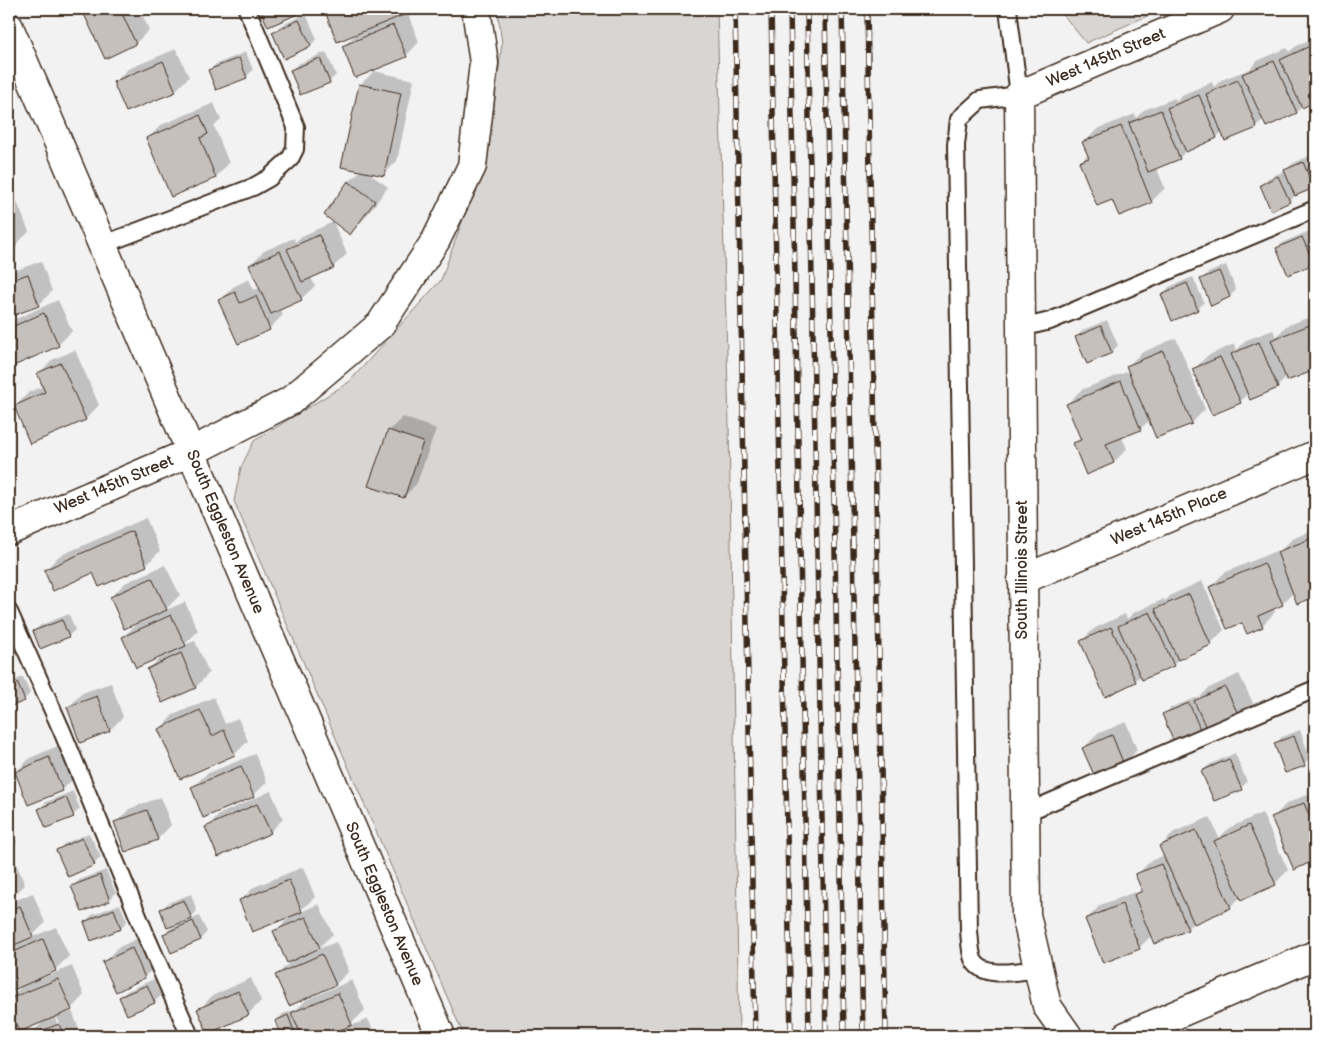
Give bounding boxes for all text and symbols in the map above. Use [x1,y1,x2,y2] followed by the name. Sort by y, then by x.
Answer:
[1044,24,1168,92] street label: West 145th Street
[182,447,268,617] street label: South Eggleston Avenue
[52,451,176,519] street label: West 145th Street
[1108,484,1230,550] street label: West 145th Place
[1013,500,1032,640] street label: South Illinois Street
[341,819,427,989] street label: South Eggleston Avenue

